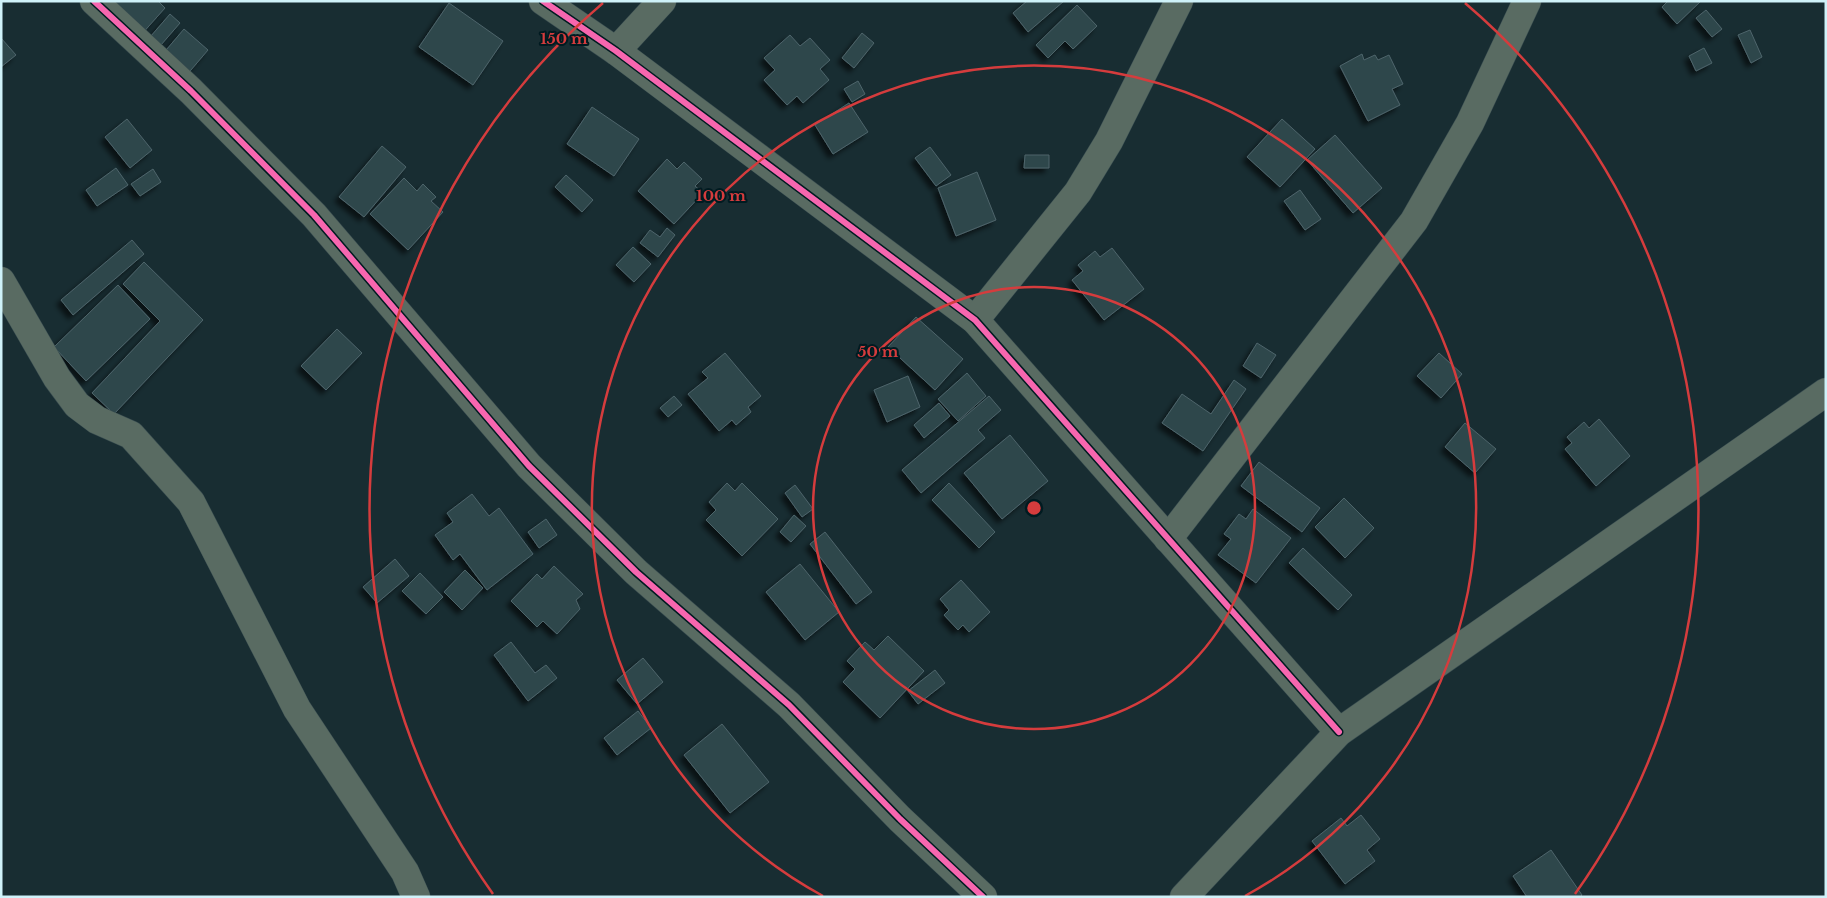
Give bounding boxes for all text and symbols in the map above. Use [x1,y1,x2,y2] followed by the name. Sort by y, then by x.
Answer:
[540,29,588,48] text: 150 m
[696,186,746,205] text: 100 m
[858,342,899,361] text: 50 m
[1025,499,1043,517] centre of rings

